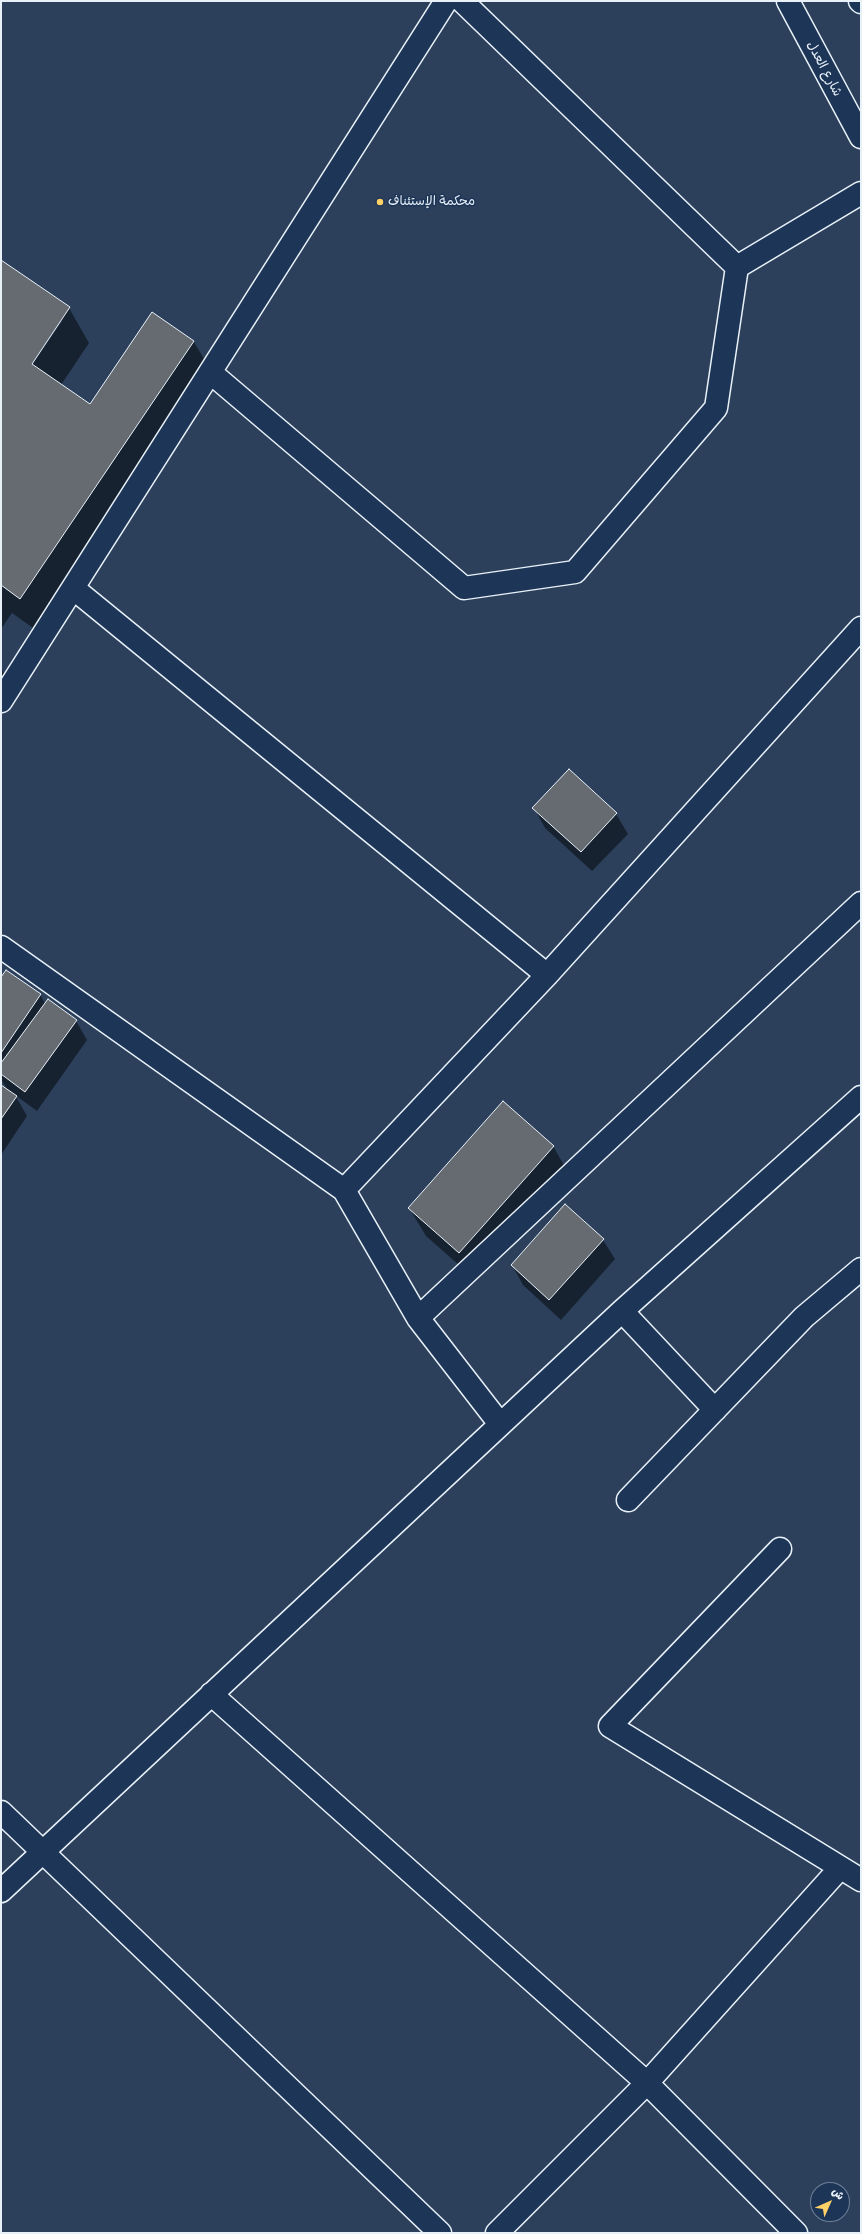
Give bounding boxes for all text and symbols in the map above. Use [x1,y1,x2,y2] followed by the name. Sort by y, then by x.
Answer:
[803,39,845,99] street label: شارع العدل
[388,194,475,210] place label: محكمة الإستئناف
[375,197,385,207] marker: محكمة الإستئناف
[810,2182,850,2222] north arrow
[827,2183,849,2205] text: ش

